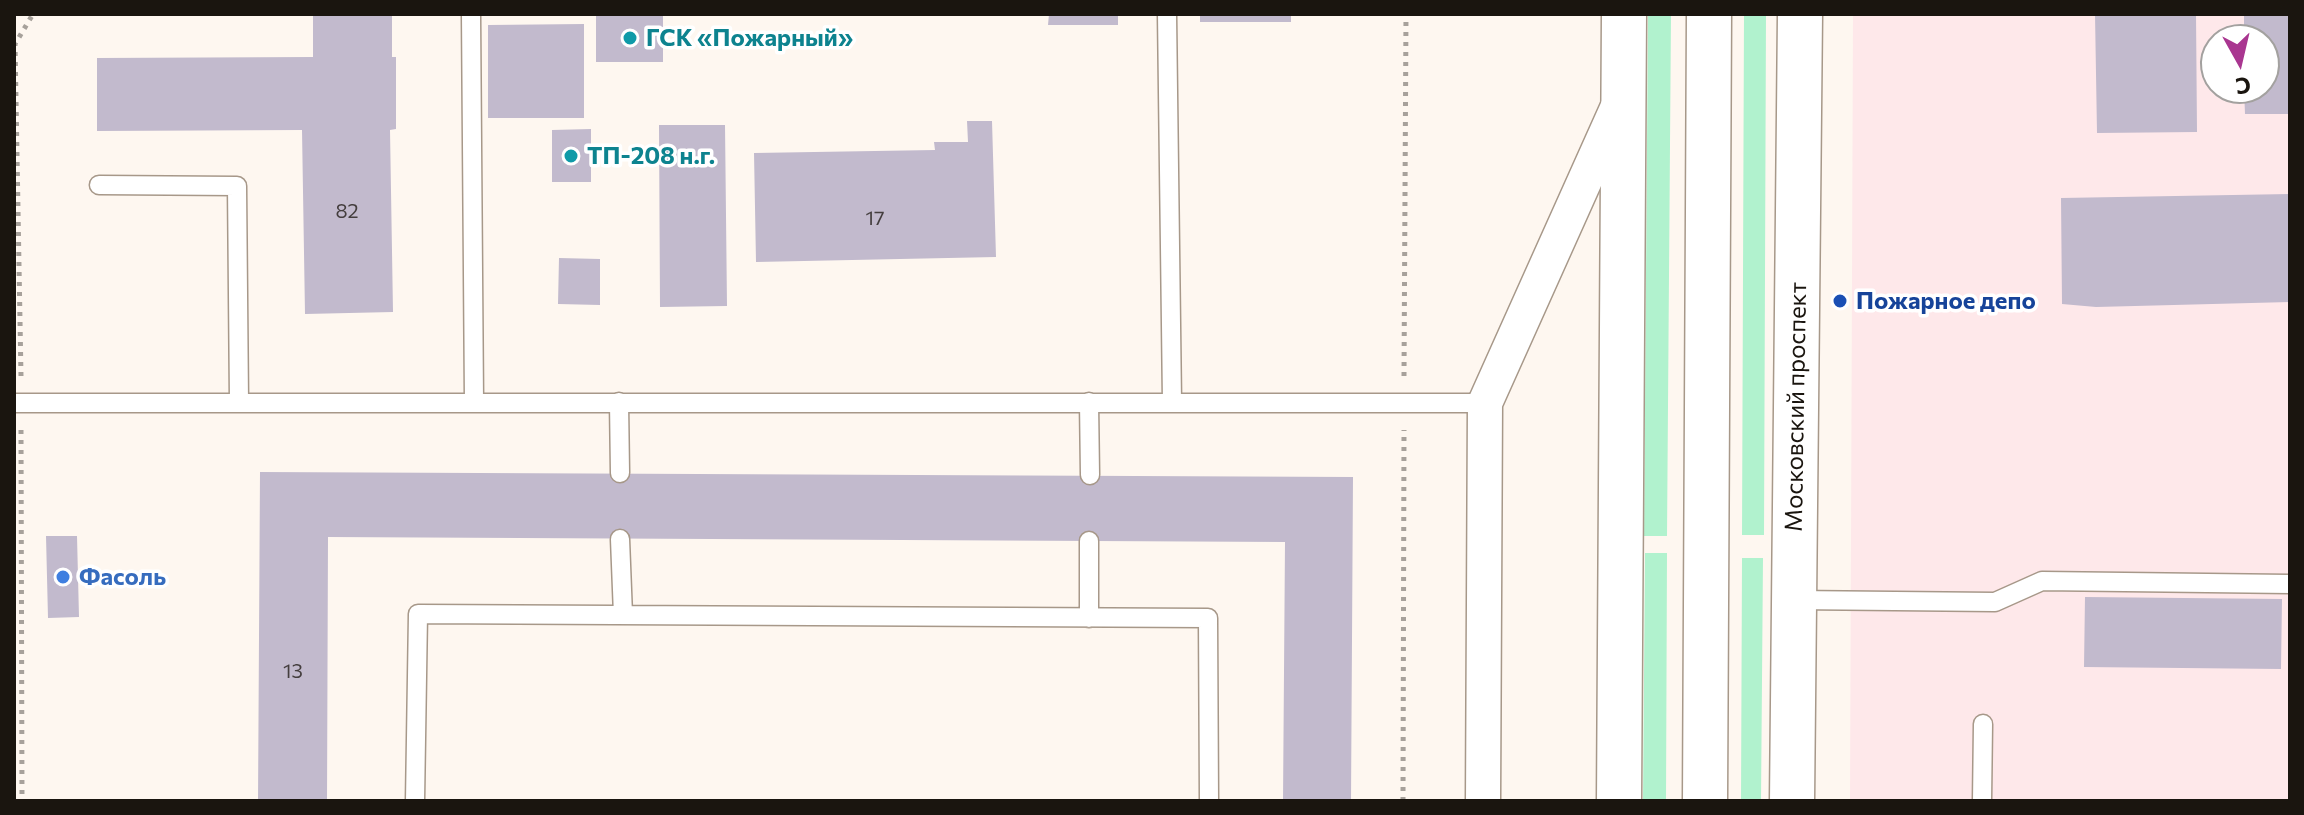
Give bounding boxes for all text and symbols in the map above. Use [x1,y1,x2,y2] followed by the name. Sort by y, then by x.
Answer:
[646,24,853,52] place label: ГСК «Пожарный»
[2200,24,2280,104] north arrow
[621,29,639,47] marker: ГСК «Пожарный»
[2234,72,2252,101] text: С
[587,142,715,170] place label: ТП-208 н.г.
[562,147,580,165] marker: ТП-208 н.г.
[335,199,359,223] house number: 82
[865,206,885,230] house number: 17
[1779,282,1813,532] street label: Московский проспект
[1856,287,2036,315] place label: Пожарное депо
[1831,292,1849,310] marker: Пожарное депо
[79,563,166,591] place label: Фасоль
[54,568,72,586] marker: Фасоль
[283,659,303,683] house number: 13

